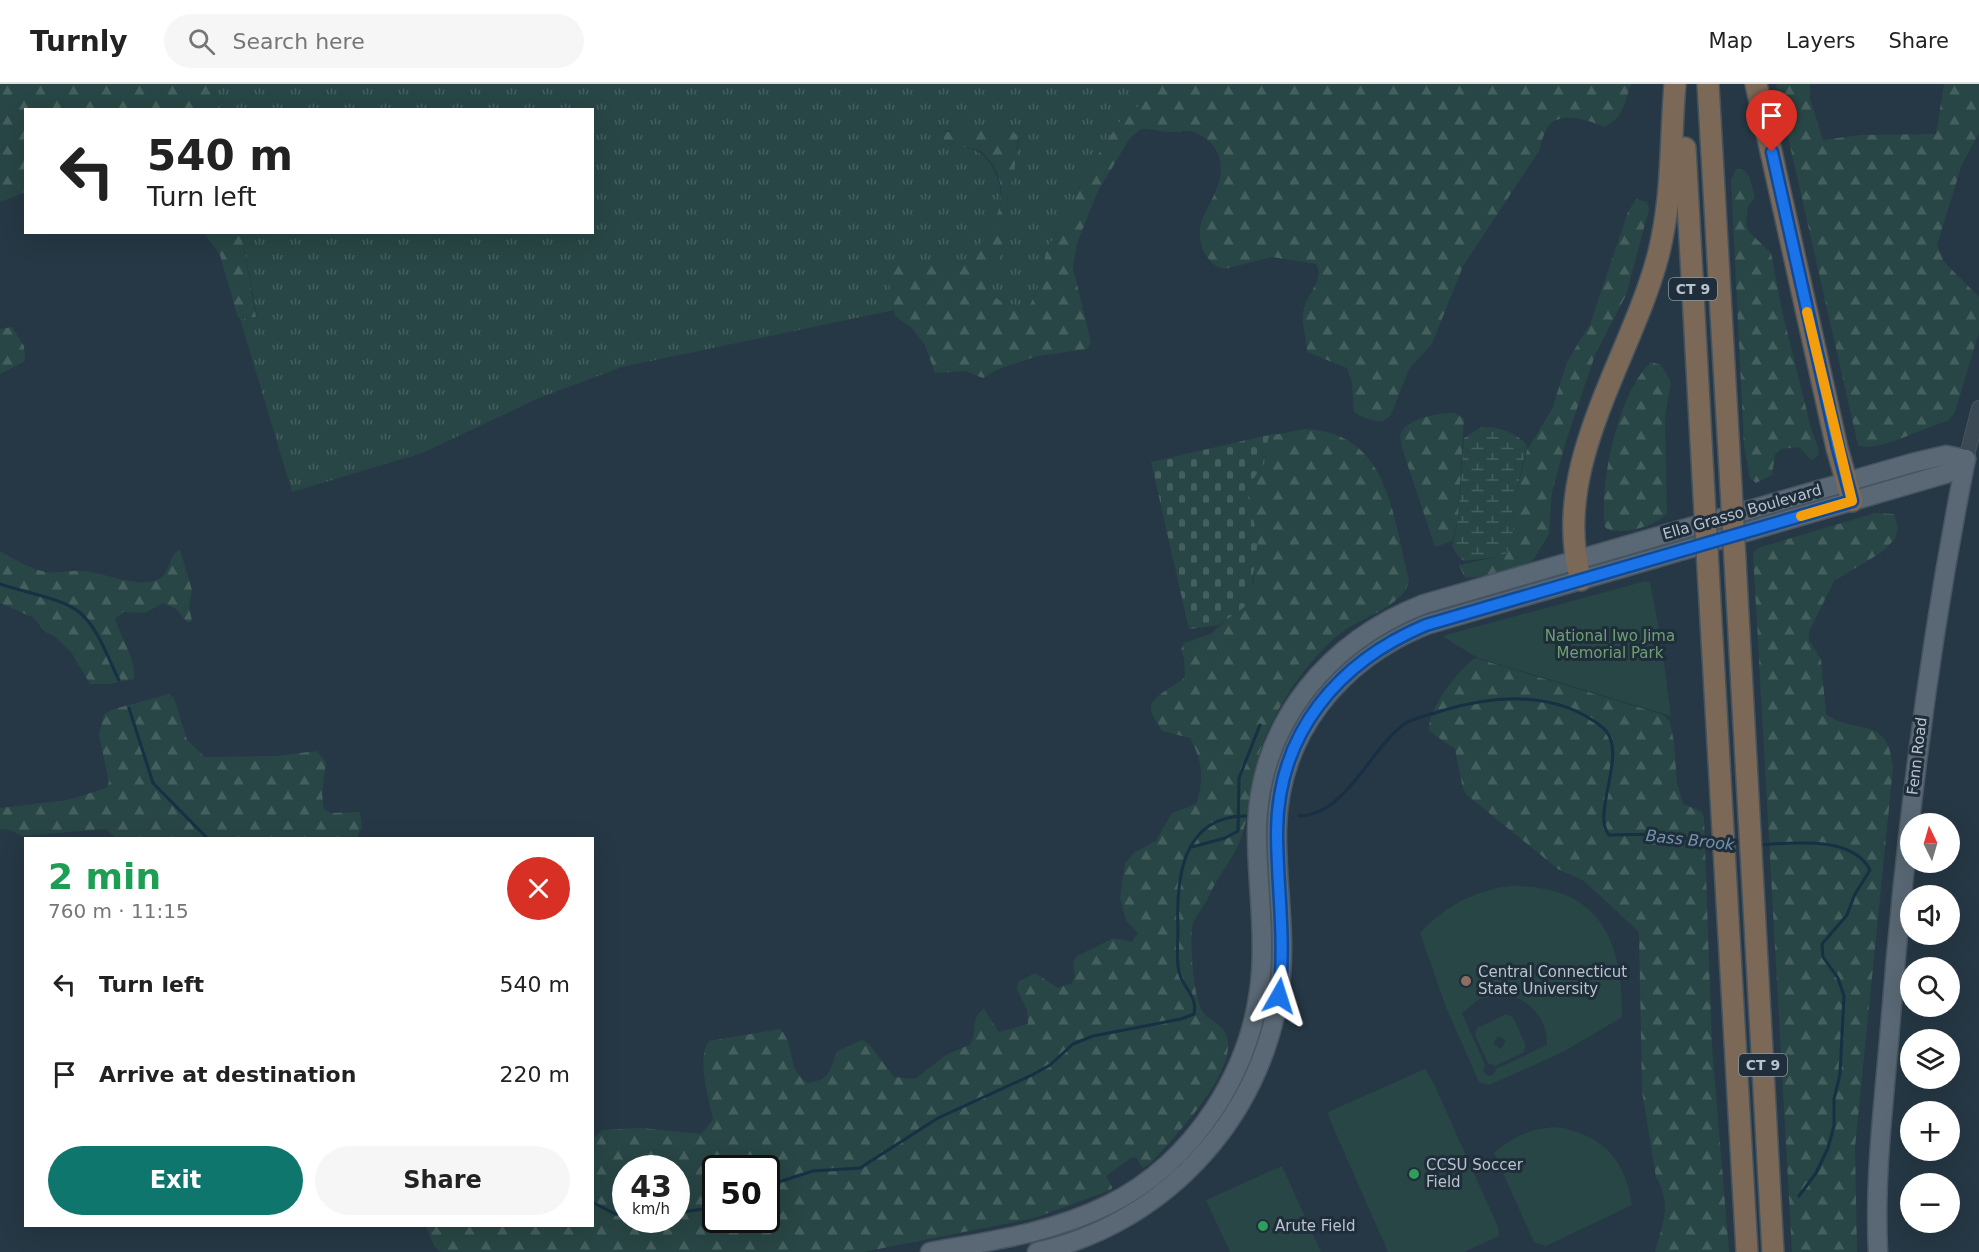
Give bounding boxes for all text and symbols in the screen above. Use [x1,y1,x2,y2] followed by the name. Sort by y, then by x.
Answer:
[164,14,584,68] search box
[30,25,128,58] text: Turnly
[185,25,218,58] icon: search
[233,29,365,54] text: Search here
[1709,29,1753,53] text: Map
[1786,29,1855,53] text: Layers
[1888,29,1949,53] text: Share
[1746,90,1797,152] pin
[1755,99,1788,132] icon: arrive
[147,131,293,180] text: 540 m
[48,132,126,210] icon: left
[147,181,257,212] text: Turn left
[1669,278,1717,300] road number: CT 9
[1661,481,1823,543] street label: Ella Grasso Boulevard
[1545,627,1675,662] park label: National Iwo Jima Memorial Park
[1903,716,1931,796] street label: Fenn Road
[1900,813,1960,873] north arrow
[1900,813,1960,1233] map controls
[1645,826,1736,854] water label: Bass Brook
[48,856,161,897] text: 2 min
[507,857,570,920] button: close
[1900,885,1960,945] button: sound
[48,899,189,923] text: 760 m · 11:15
[1900,957,1960,1017] button: search
[1478,963,1627,998] place label: Central Connecticut State University
[1247,964,1311,1028] position arrow
[48,968,81,1001] icon: left
[99,972,204,997] text: Turn left
[500,972,570,997] text: 540 m
[1459,974,1473,988] marker: Central Connecticut State University
[1900,1029,1960,1089] button: layers
[1739,1054,1787,1076] road number: CT 9
[48,1058,81,1091] icon: arrive
[99,1062,356,1087] text: Arrive at destination
[500,1062,570,1087] text: 220 m
[1900,1101,1960,1161] button: +
[48,1146,303,1215] button: Exit
[315,1146,570,1215] button: Share
[702,1155,780,1233] speed limit sign: 50
[1426,1156,1524,1191] place label: CCSU Soccer Field
[1407,1167,1421,1181] marker: CCSU Soccer Field
[630,1169,672,1204] text: 43
[1900,1173,1960,1233] button: −
[632,1200,670,1218] text: km/h
[1275,1217,1355,1235] place label: Arute Field
[1256,1219,1270,1233] marker: Arute Field

